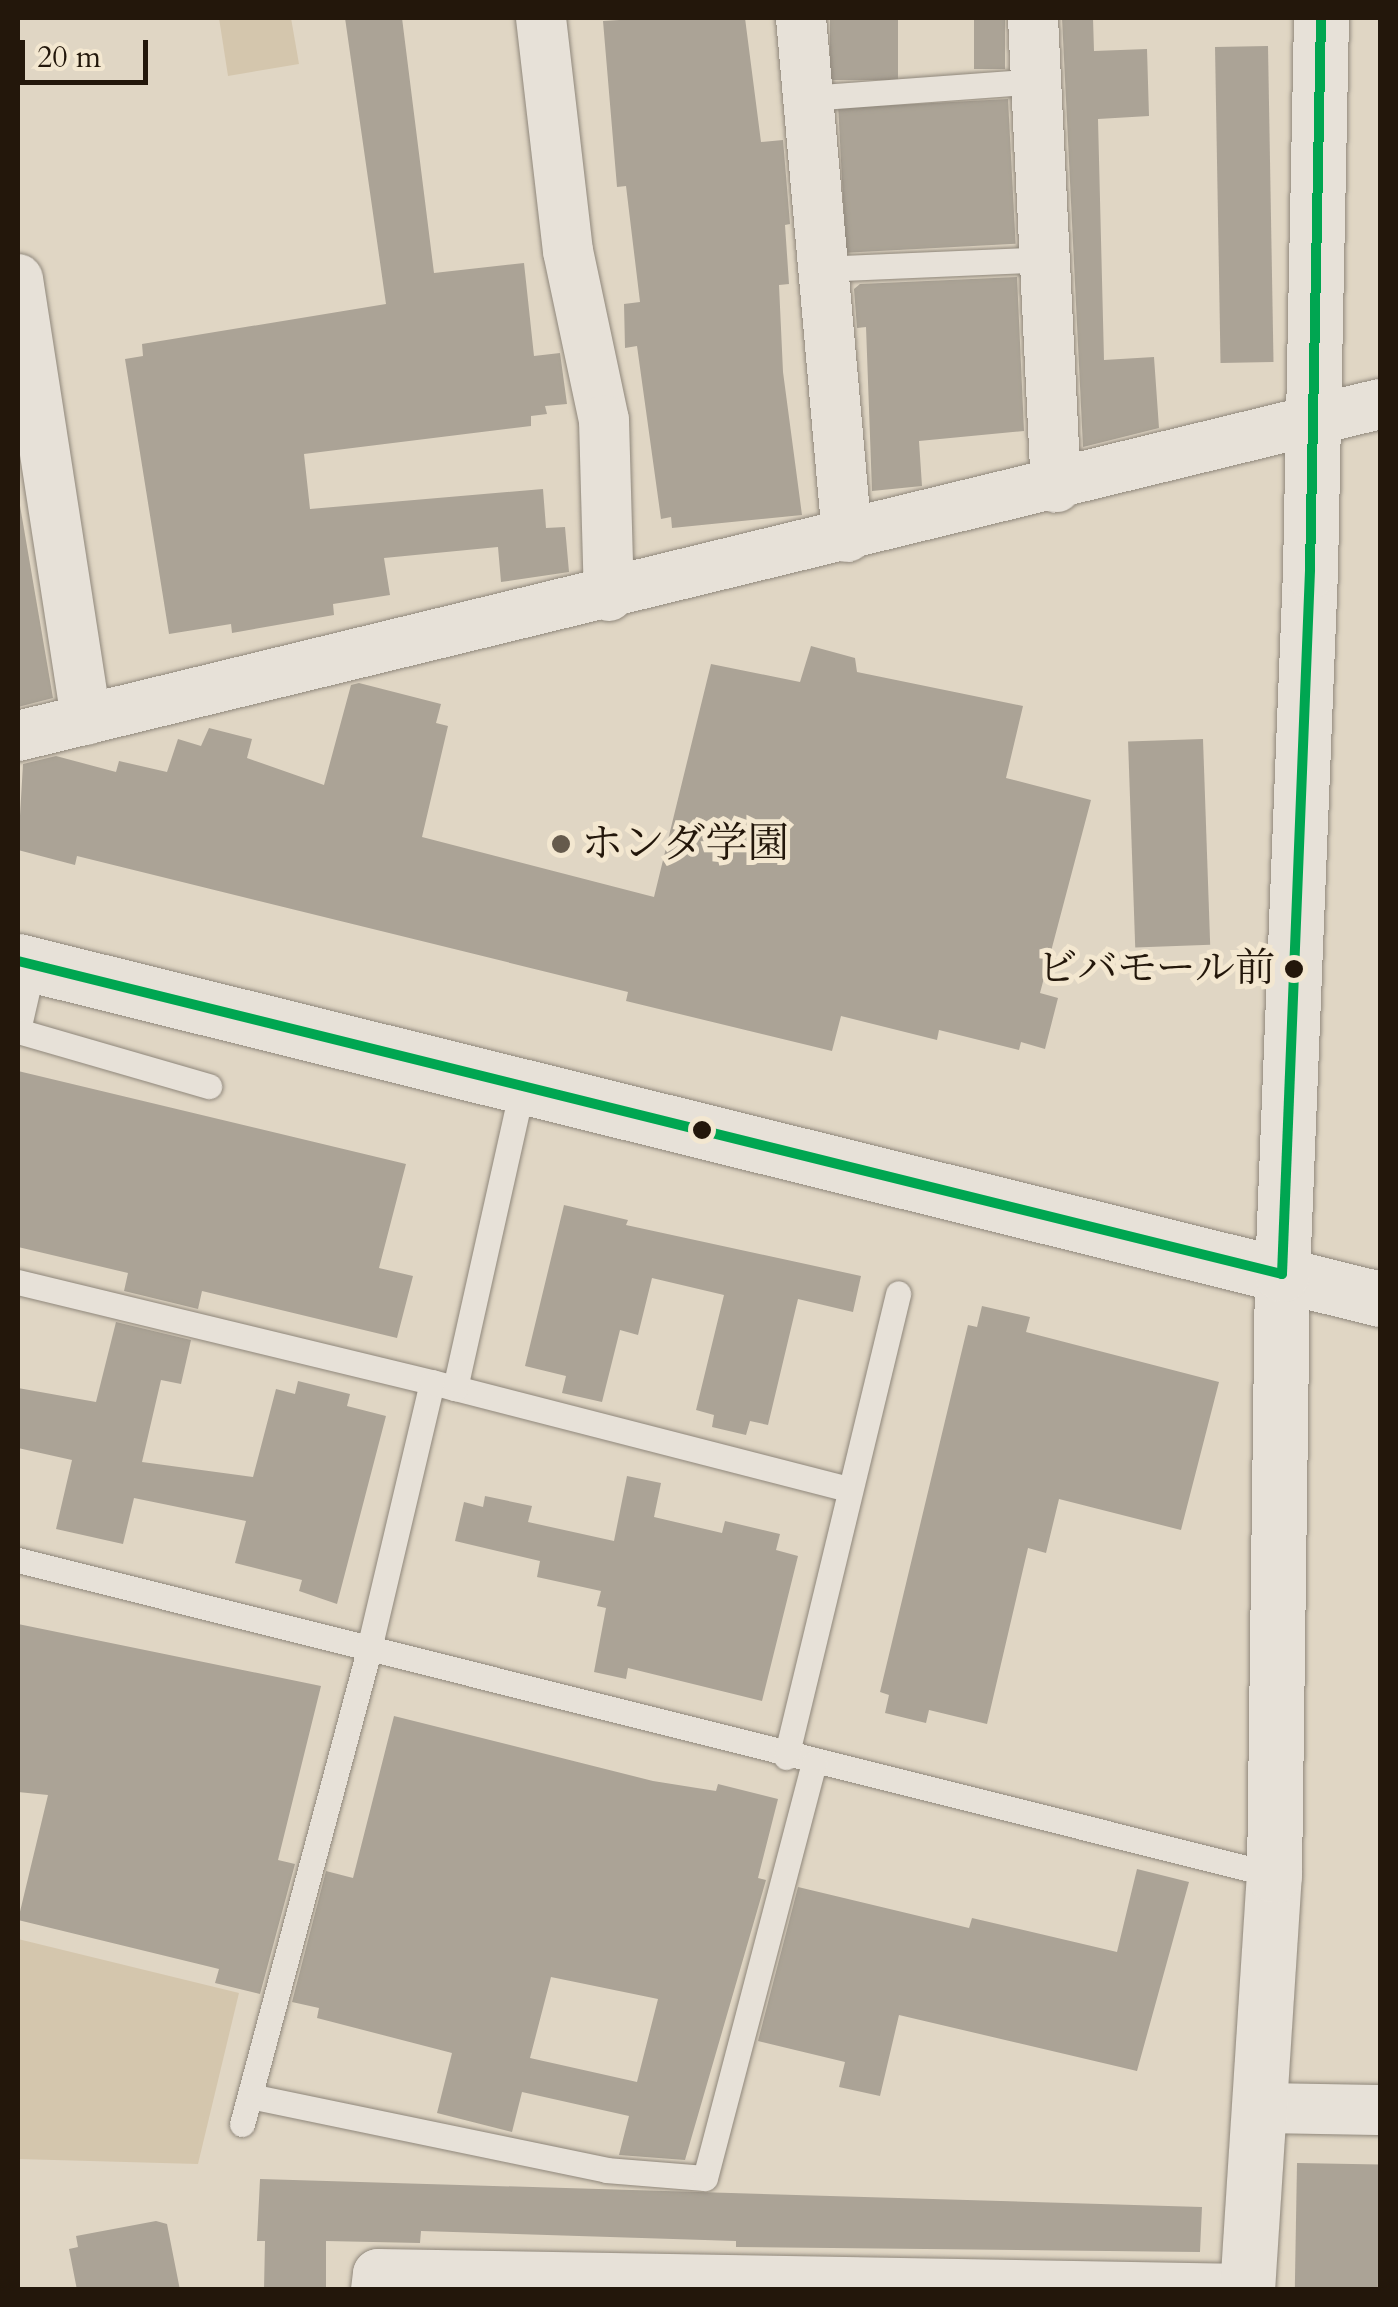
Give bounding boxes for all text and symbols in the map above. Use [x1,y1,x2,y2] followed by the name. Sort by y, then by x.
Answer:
[25,20,152,82] scale bar
[37,37,101,78] text: 20 m
[581,819,791,869] place label: ホンダ学園
[550,833,572,855] marker: ホンダ学園
[1037,945,1275,993] place label: ビバモール前
[1284,959,1304,979] marker: ビバモール前
[692,1120,712,1140] unlabelled marker

